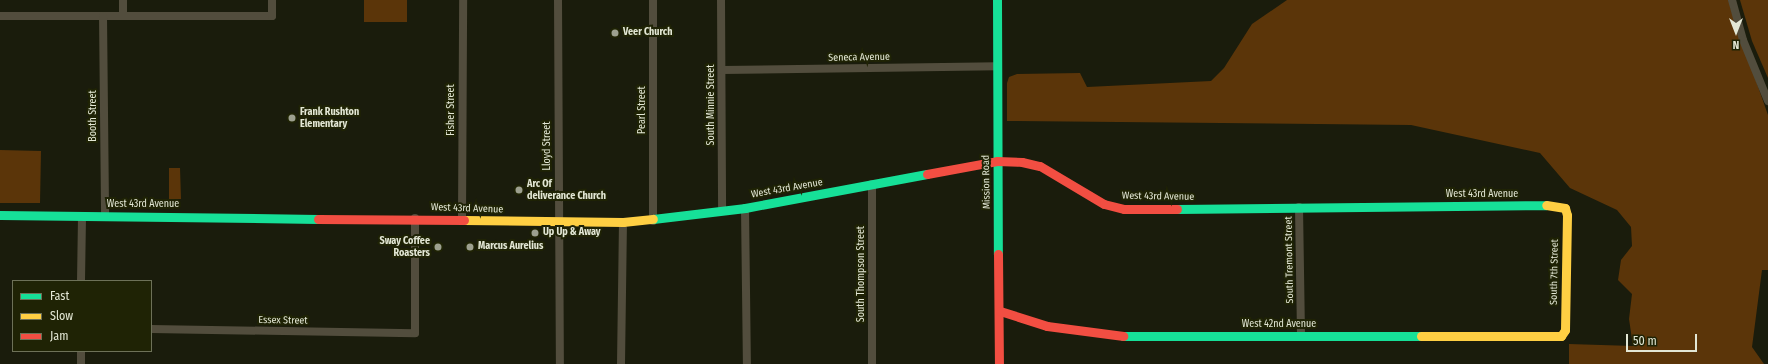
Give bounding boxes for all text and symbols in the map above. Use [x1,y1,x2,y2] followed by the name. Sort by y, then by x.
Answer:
[1716,12,1756,52] north arrow
[623,27,672,39] place label: Veer Church
[610,28,620,38] marker: Veer Church
[1733,38,1739,51] text: N
[828,51,890,65] street label: Seneca Avenue
[706,65,718,145] street label: South Minnie Street
[446,84,458,136] street label: Fisher Street
[637,86,649,134] street label: Pearl Street
[88,90,100,142] street label: Booth Street
[300,106,359,130] place label: Frank Rushton Elementary
[287,113,297,123] marker: Frank Rushton Elementary
[542,122,554,170] street label: Lloyd Street
[981,155,993,209] street label: Mission Road
[750,177,824,201] street label: West 43rd Avenue
[527,178,606,202] place label: Arc Of deliverance Church
[514,185,524,195] marker: Arc Of deliverance Church
[1446,189,1518,201] street label: West 43rd Avenue
[1122,190,1194,204] street label: West 43rd Avenue
[107,199,179,211] street label: West 43rd Avenue
[431,202,503,216] street label: West 43rd Avenue
[1283,216,1297,304] street label: South Tremont Street
[856,226,868,322] street label: South Thompson Street
[543,227,600,239] place label: Up Up & Away
[530,228,540,238] marker: Up Up & Away
[379,235,430,258] place label: Sway Coffee Roasters
[1548,239,1562,305] street label: South 7th Street
[478,241,543,253] place label: Marcus Aurelius
[433,242,443,252] marker: Sway Coffee Roasters
[465,242,475,252] marker: Marcus Aurelius
[12,280,152,352] legend
[50,289,69,303] text: Fast
[50,309,73,323] text: Slow
[258,315,308,327] street label: Essex Street
[1242,319,1316,331] street label: West 42nd Avenue
[1628,326,1699,352] scale bar
[50,329,68,343] text: Jam
[1633,334,1657,348] text: 50 m

